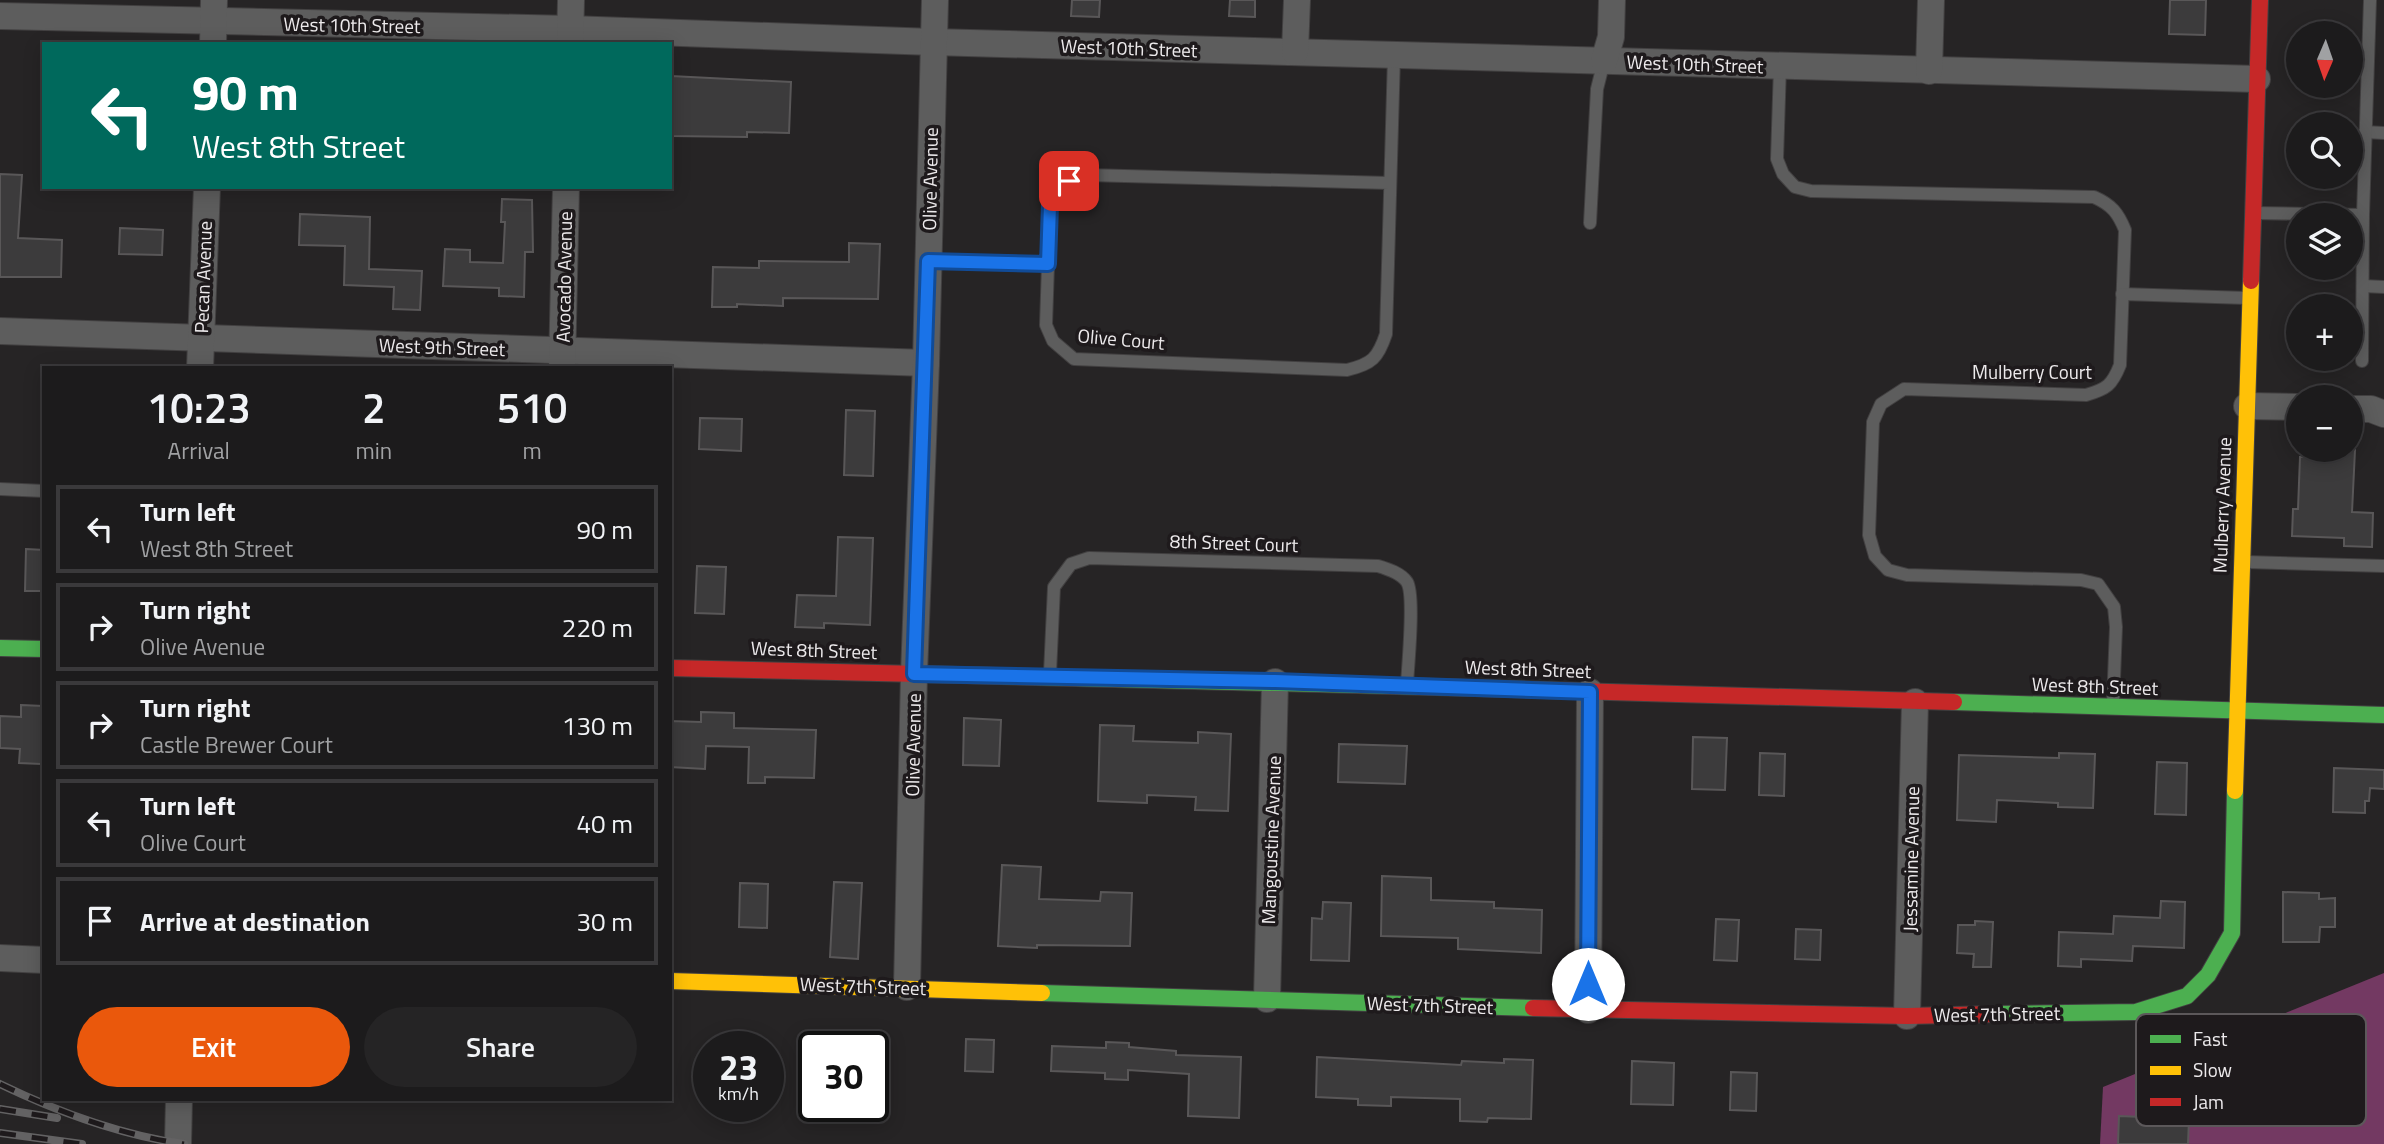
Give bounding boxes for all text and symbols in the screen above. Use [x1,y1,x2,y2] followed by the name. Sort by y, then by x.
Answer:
[283,9,421,40] street label: West 10th Street
[2286,21,2362,98] north arrow
[2286,21,2363,462] map controls
[1060,31,1198,64] street label: West 10th Street
[1626,47,1764,80] street label: West 10th Street
[192,54,299,129] text: 90 m
[77,70,168,161] icon: left
[2286,112,2363,189] button: search
[192,122,405,170] text: West 8th Street
[914,127,945,231] street label: Olive Avenue
[1039,151,1099,211] pin
[1050,162,1088,200] icon: arrive
[2286,203,2363,280] button: layers
[548,211,579,343] street label: Avocado Avenue
[186,220,219,334] street label: Pecan Avenue
[2286,294,2363,371] button: +
[1076,320,1166,357] street label: Olive Court
[378,330,506,363] street label: West 9th Street
[1972,357,2092,386] street label: Mulberry Court
[147,375,251,439] text: 10:23
[362,375,386,439] text: 2
[497,375,567,439] text: 510
[2286,385,2363,462] button: −
[168,433,230,468] text: Arrival
[355,433,392,468] text: min
[522,433,542,468] text: m
[2205,437,2238,573] street label: Mulberry Avenue
[140,492,235,531] text: Turn left
[81,510,119,548] icon: left
[576,510,633,549] text: 90 m
[1169,526,1299,559] street label: 8th Street Court
[140,531,293,566] text: West 8th Street
[140,590,251,629] text: Turn right
[81,608,119,646] icon: right
[562,608,633,647] text: 220 m
[140,629,265,664] text: Olive Avenue
[750,633,878,666] street label: West 8th Street
[1464,652,1592,685] street label: West 8th Street
[2031,669,2159,702] street label: West 8th Street
[140,688,251,727] text: Turn right
[897,693,928,797] street label: Olive Avenue
[81,706,119,744] icon: right
[562,706,633,745] text: 130 m
[140,727,333,762] text: Castle Brewer Court
[1253,755,1288,925] street label: Mangoustine Avenue
[140,786,235,825] text: Turn left
[1895,786,1926,932] street label: Jessamine Avenue
[81,804,119,842] icon: left
[576,804,633,843] text: 40 m
[140,825,246,860] text: Olive Court
[81,902,119,940] icon: arrive
[140,902,370,941] text: Arrive at destination
[576,902,633,941] text: 30 m
[1551,947,1625,1021] position arrow
[799,969,927,1002] street label: West 7th Street
[1366,988,1494,1021] street label: West 7th Street
[1934,998,2061,1029] street label: West 7th Street
[77,1007,350,1087] button: Exit
[364,1007,637,1087] button: Share
[2136,1014,2366,1126] legend
[2193,1024,2228,1053] text: Fast
[798,1031,889,1122] speed limit sign: 30
[719,1040,758,1094] text: 23
[2193,1055,2232,1084] text: Slow
[718,1080,759,1107] text: km/h
[2193,1087,2224,1116] text: Jam

